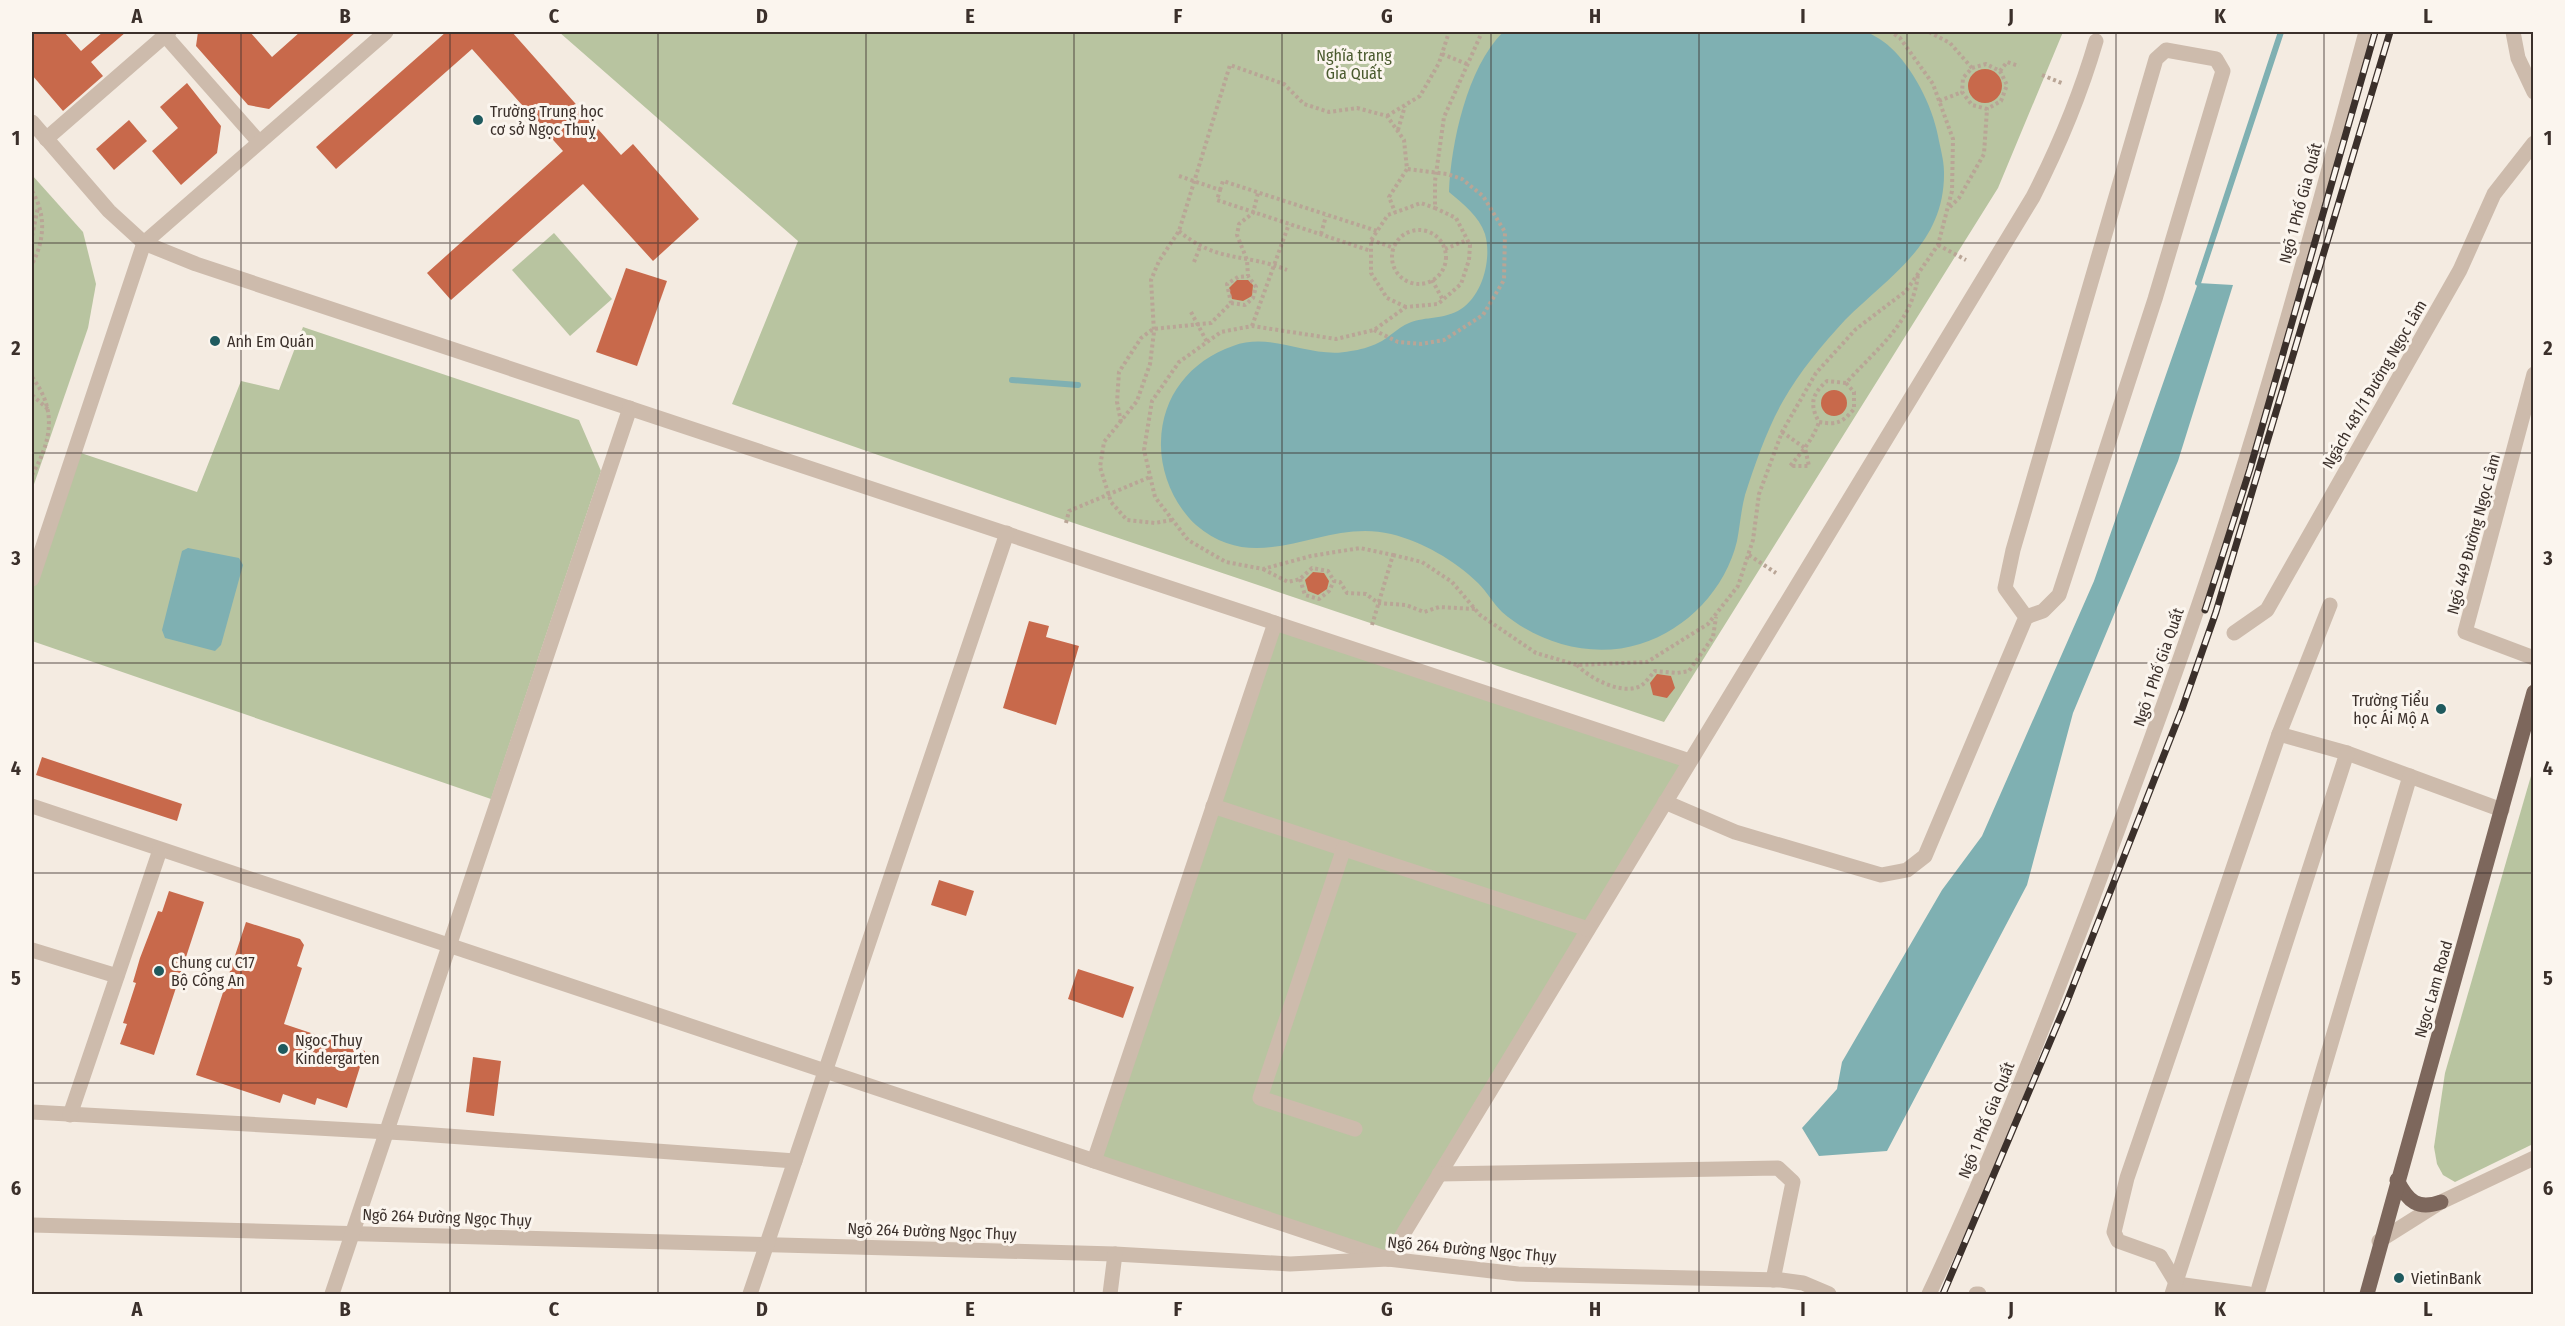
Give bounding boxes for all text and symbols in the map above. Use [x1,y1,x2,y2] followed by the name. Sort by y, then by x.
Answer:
[131,4,144,28] text: A
[339,4,351,28] text: B
[549,4,560,28] text: C
[756,4,768,28] text: D
[965,4,975,28] text: E
[1174,4,1183,28] text: F
[1381,4,1393,28] text: G
[1589,4,1601,28] text: H
[1800,4,1806,28] text: I
[2007,4,2014,28] text: J
[2214,4,2226,28] text: K
[2423,4,2433,28] text: L
[1316,46,1392,83] park label: Nghĩa trang Gia Quất
[490,102,604,140] place label: Trường Trung học cơ sở Ngọc Thuỵ
[471,113,485,127] marker: Trường Trung học cơ sở Ngọc Thuỵ
[12,126,20,150] text: 1
[2544,126,2552,150] text: 1
[2274,140,2326,266] street label: Ngõ 1 Phố Gia Quất
[2318,297,2431,472] street label: Ngách 481/1 Đường Ngọc Lâm
[227,332,314,351] place label: Anh Em Quán
[208,334,222,348] marker: Anh Em Quán
[10,336,21,360] text: 2
[2542,336,2553,360] text: 2
[2443,452,2504,616] street label: Ngõ 449 Đường Ngọc Lâm
[10,546,21,570] text: 3
[2542,546,2553,570] text: 3
[2128,604,2188,729] street label: Ngõ 1 Phố Gia Quất
[2352,690,2430,728] place label: Trường Tiểu học Ái Mộ A
[2434,702,2448,716] marker: Trường Tiểu học Ái Mộ A
[11,756,21,780] text: 4
[2543,756,2553,780] text: 4
[2411,938,2456,1040] street label: Ngoc Lam Road
[171,953,255,990] place label: Chung cư C17 Bộ Công An
[152,964,166,978] marker: Chung cư C17 Bộ Công An
[11,966,21,990] text: 5
[2543,966,2553,990] text: 5
[295,1031,380,1068] place label: Ngoc Thuy Kindergarten
[276,1042,290,1056] marker: Ngoc Thuy Kindergarten
[1953,1058,2019,1181] street label: Ngõ 1 Phố Gia Quất
[11,1176,21,1200] text: 6
[2543,1176,2553,1200] text: 6
[362,1205,533,1230] street label: Ngõ 264 Đường Ngọc Thụy
[847,1219,1018,1244] street label: Ngõ 264 Đường Ngọc Thụy
[1387,1233,1558,1266] street label: Ngõ 264 Đường Ngọc Thụy
[2411,1269,2482,1288] place label: VietinBank
[2392,1271,2406,1285] marker: VietinBank
[131,1297,144,1321] text: A
[339,1297,351,1321] text: B
[549,1297,560,1321] text: C
[756,1297,768,1321] text: D
[965,1297,975,1321] text: E
[1174,1297,1183,1321] text: F
[1381,1297,1393,1321] text: G
[1589,1297,1601,1321] text: H
[1800,1297,1806,1321] text: I
[2007,1297,2014,1321] text: J
[2214,1297,2226,1321] text: K
[2423,1297,2433,1321] text: L

